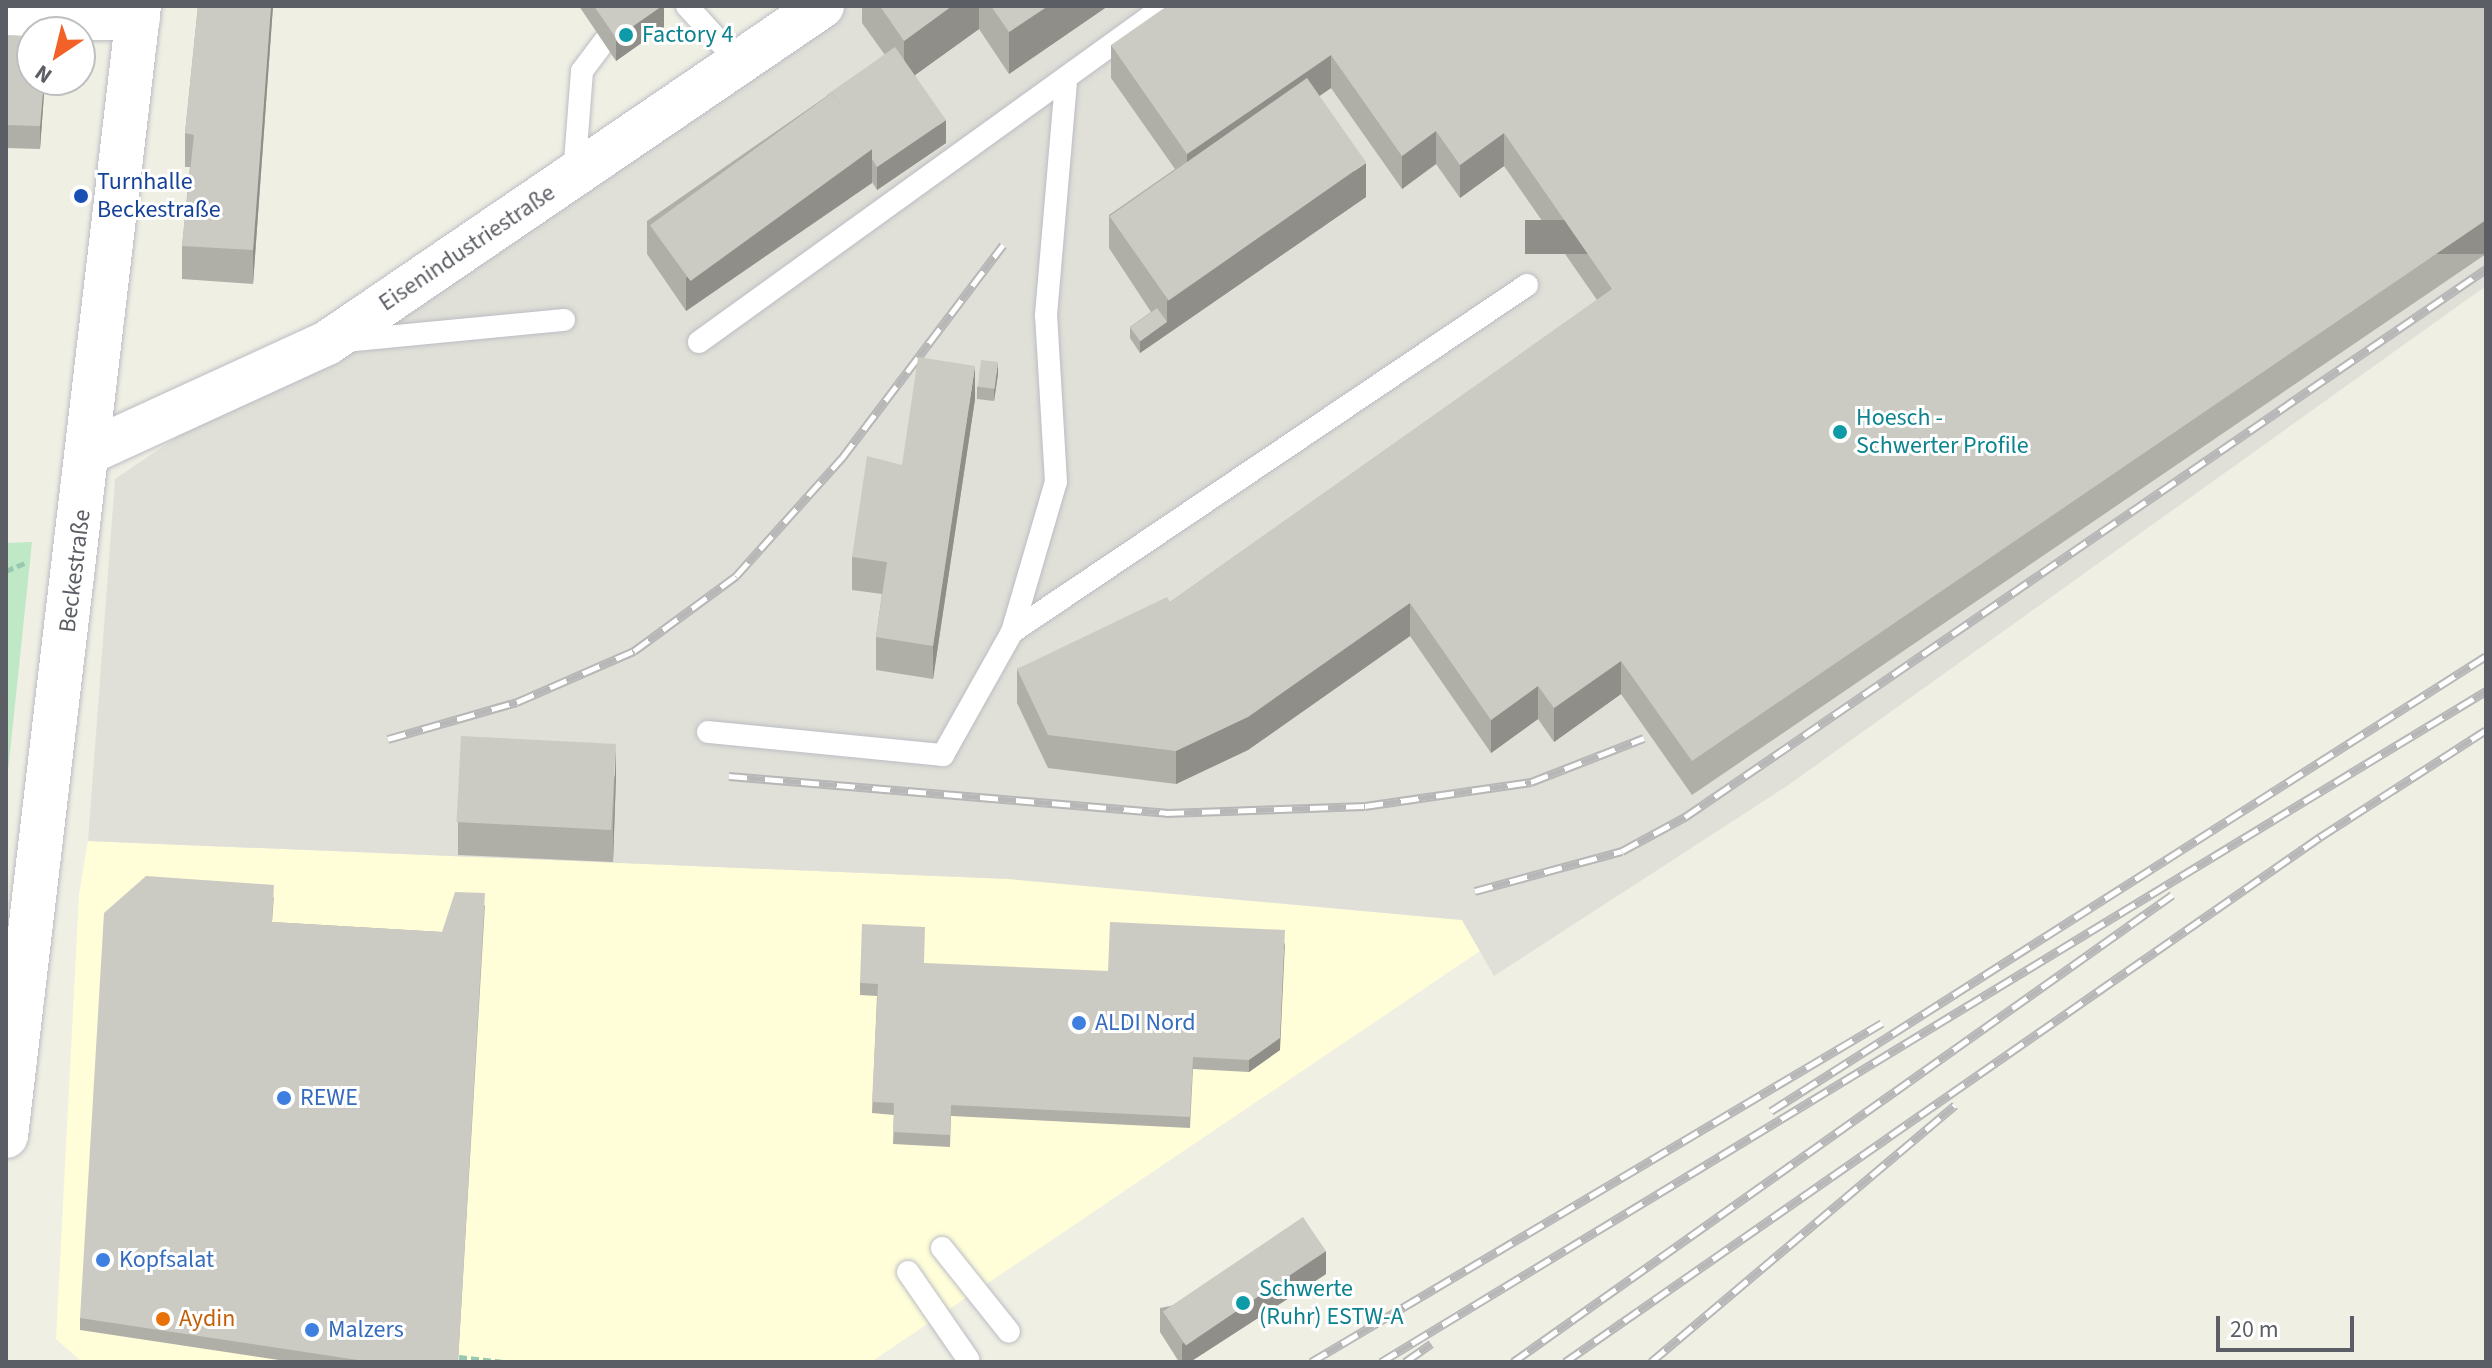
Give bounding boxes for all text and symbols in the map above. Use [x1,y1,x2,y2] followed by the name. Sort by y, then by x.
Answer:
[16,16,96,96] north arrow
[642,21,734,49] place label: Factory 4
[617,26,635,44] marker: Factory 4
[28,57,59,91] text: N
[97,168,221,224] place label: Turnhalle Beckestraße
[373,178,561,318] street label: Eisenindustriestraße
[72,187,90,205] marker: Turnhalle Beckestraße
[1856,404,2029,460] place label: Hoesch - Schwerter Profile
[1831,423,1849,441] marker: Hoesch - Schwerter Profile
[53,508,97,634] street label: Beckestraße
[1095,1009,1196,1037] place label: ALDI Nord
[1070,1014,1088,1032] marker: ALDI Nord
[300,1084,358,1112] place label: REWE
[275,1089,293,1107] marker: REWE
[119,1246,214,1274] place label: Kopfsalat
[94,1251,112,1269] marker: Kopfsalat
[1259,1275,1403,1331] place label: Schwerte (Ruhr) ESTW-A
[1234,1294,1252,1312] marker: Schwerte (Ruhr) ESTW-A
[2220,1300,2358,1350] scale bar
[179,1305,235,1333] place label: Aydin
[154,1310,172,1328] marker: Aydin
[2230,1312,2279,1347] text: 20 m
[328,1316,404,1344] place label: Malzers
[303,1321,321,1339] marker: Malzers

